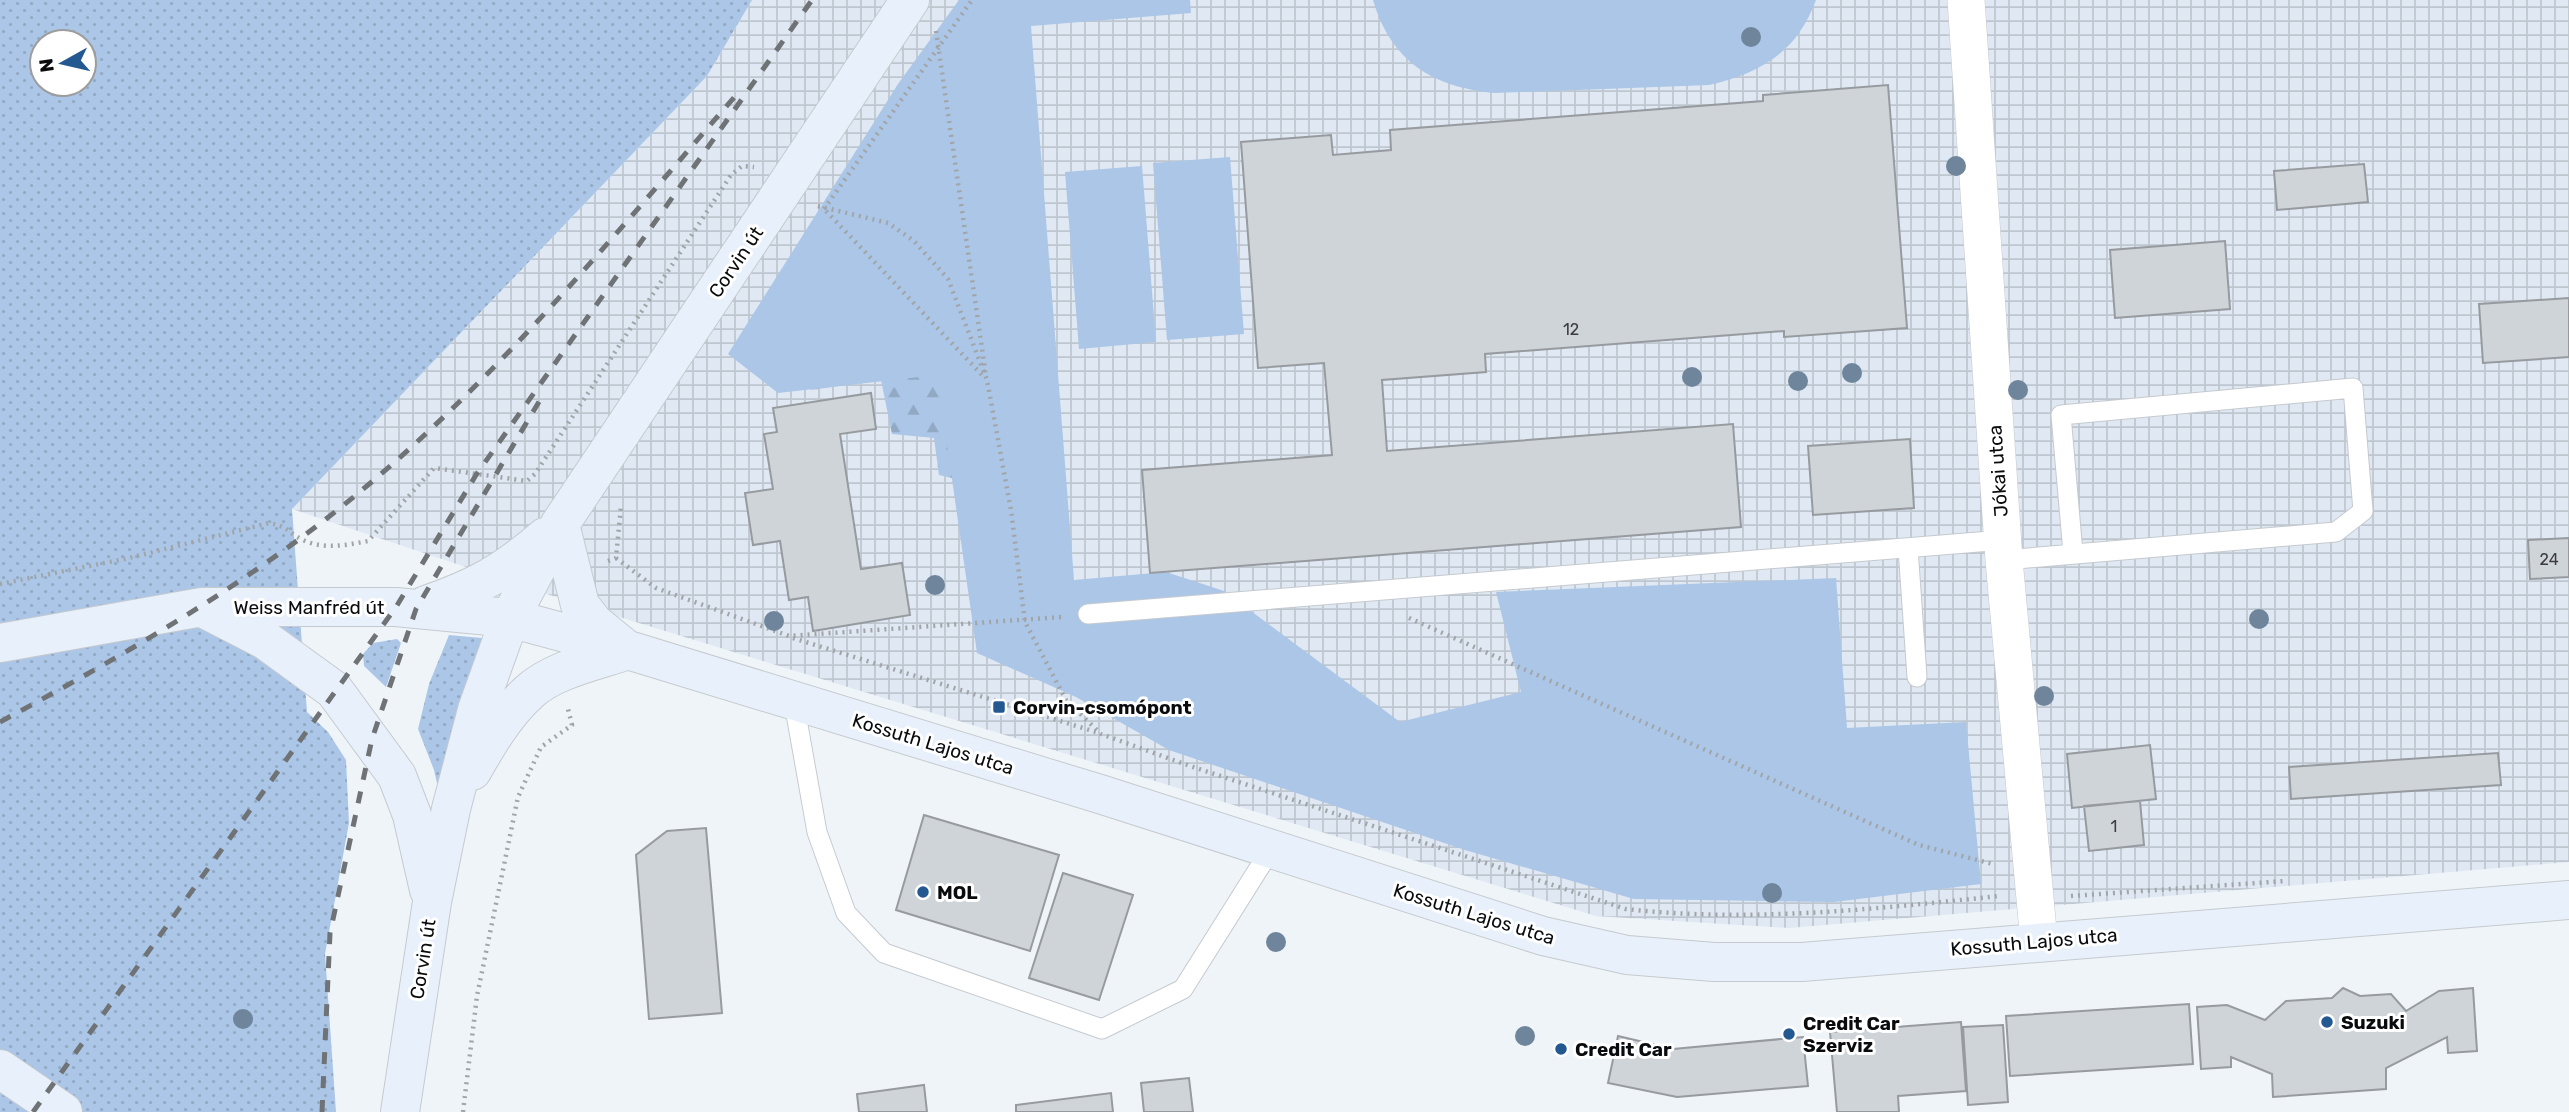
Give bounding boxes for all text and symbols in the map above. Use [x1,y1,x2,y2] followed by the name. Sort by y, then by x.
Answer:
[28,28,98,98] north arrow
[34,57,59,74] text: N
[704,222,768,302] street label: Corvin út
[1563,320,1579,339] house number: 12
[1983,424,2013,518] street label: Jókai utca
[2539,550,2559,569] house number: 24
[234,596,385,619] street label: Weiss Manfréd út
[1013,696,1192,719] place label: Corvin-csomópont
[991,699,1007,715] marker: Corvin-csomópont
[850,709,1016,779] street label: Kossuth Lajos utca
[2111,817,2117,836] house number: 1
[1391,879,1557,949] street label: Kossuth Lajos utca
[937,881,978,904] place label: MOL
[915,884,931,900] marker: MOL
[405,917,441,1001] street label: Corvin út
[1950,923,2118,961] street label: Kossuth Lajos utca
[2341,1011,2405,1034] place label: Suzuki
[1803,1012,1900,1057] place label: Credit Car Szerviz
[2319,1014,2335,1030] marker: Suzuki
[1781,1026,1797,1042] marker: Credit Car Szerviz
[1575,1038,1672,1061] place label: Credit Car
[1553,1041,1569,1057] marker: Credit Car

